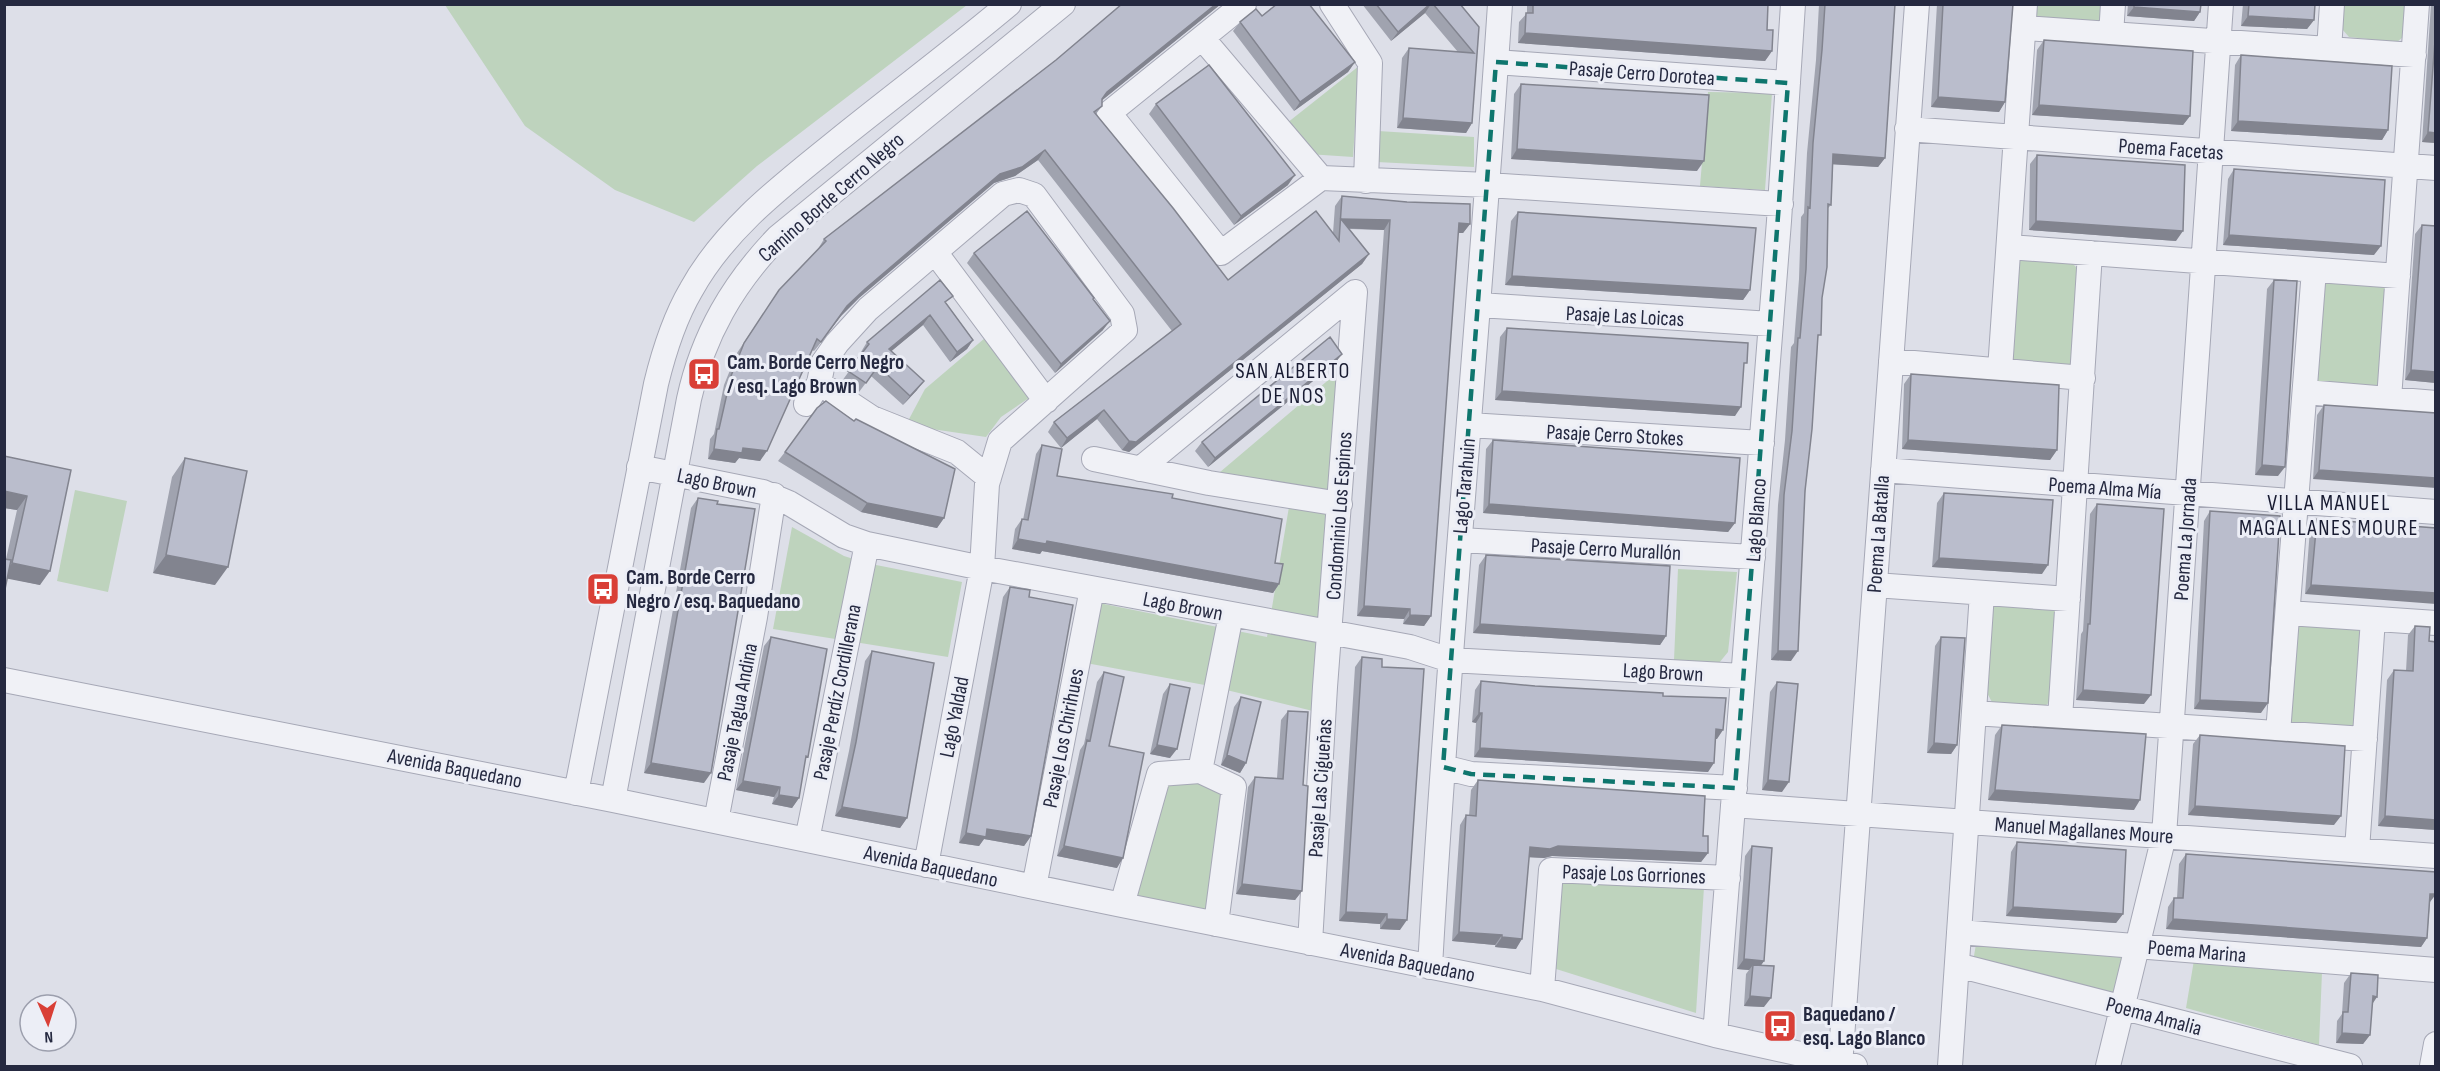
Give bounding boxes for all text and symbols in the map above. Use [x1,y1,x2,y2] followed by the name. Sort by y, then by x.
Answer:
[1568,56,1716,91] street label: Pasaje Cerro Dorotea
[753,127,909,267] street label: Camino Borde Cerro Negro
[2118,133,2224,166] street label: Poema Facetas
[1565,301,1685,332] street label: Pasaje Las Loicas
[727,350,904,399] place label: Cam. Borde Cerro Negro / esq. Lago Brown
[686,356,722,392] bus stop icon: Cam. Borde Cerro Negro / esq. Lago Brown
[1235,358,1351,410] district label: SAN ALBERTO DE NOS
[1546,419,1684,452] street label: Pasaje Cerro Stokes
[1321,431,1358,601] street label: Condominio Los Espinos
[1448,437,1481,535] street label: Lago Tarahuin
[675,463,759,504] street label: Lago Brown
[2047,472,2162,505] street label: Poema Alma Mía
[1862,474,1895,594] street label: Poema La Batalla
[1741,477,1772,563] street label: Lago Blanco
[2169,477,2202,601] street label: Poema La Jornada
[2239,490,2419,542] district label: VILLA MANUEL MAGALLANES MOURE
[1530,533,1682,566] street label: Pasaje Cerro Murallón
[626,565,800,614] place label: Cam. Borde Cerro Negro / esq. Baquedano
[585,571,621,607] bus stop icon: Cam. Borde Cerro Negro / esq. Baquedano
[1141,587,1225,626] street label: Lago Brown
[808,602,867,782] street label: Pasaje Perdíz Cordillerana
[712,641,763,783] street label: Pasaje Tagua Andina
[1622,658,1704,687] street label: Lago Brown
[1038,666,1089,810] street label: Pasaje Los Chirihues
[934,675,975,760] street label: Lago Yaldad
[1303,718,1338,858] street label: Pasaje Las Cigueñas
[385,743,524,794] street label: Avenida Baquedano
[1994,812,2174,849] street label: Manuel Magallanes Moure
[861,840,1000,893] street label: Avenida Baquedano
[1562,859,1706,890] street label: Pasaje Los Gorriones
[2147,935,2247,968] street label: Poema Marina
[1338,937,1477,988] street label: Avenida Baquedano
[2103,992,2205,1041] street label: Poema Amalia
[18,993,78,1053] north arrow
[1803,1002,1926,1051] place label: Baquedano / esq. Lago Blanco
[1762,1008,1798,1044] bus stop icon: Baquedano / esq. Lago Blanco
[44,1027,53,1046] text: N

